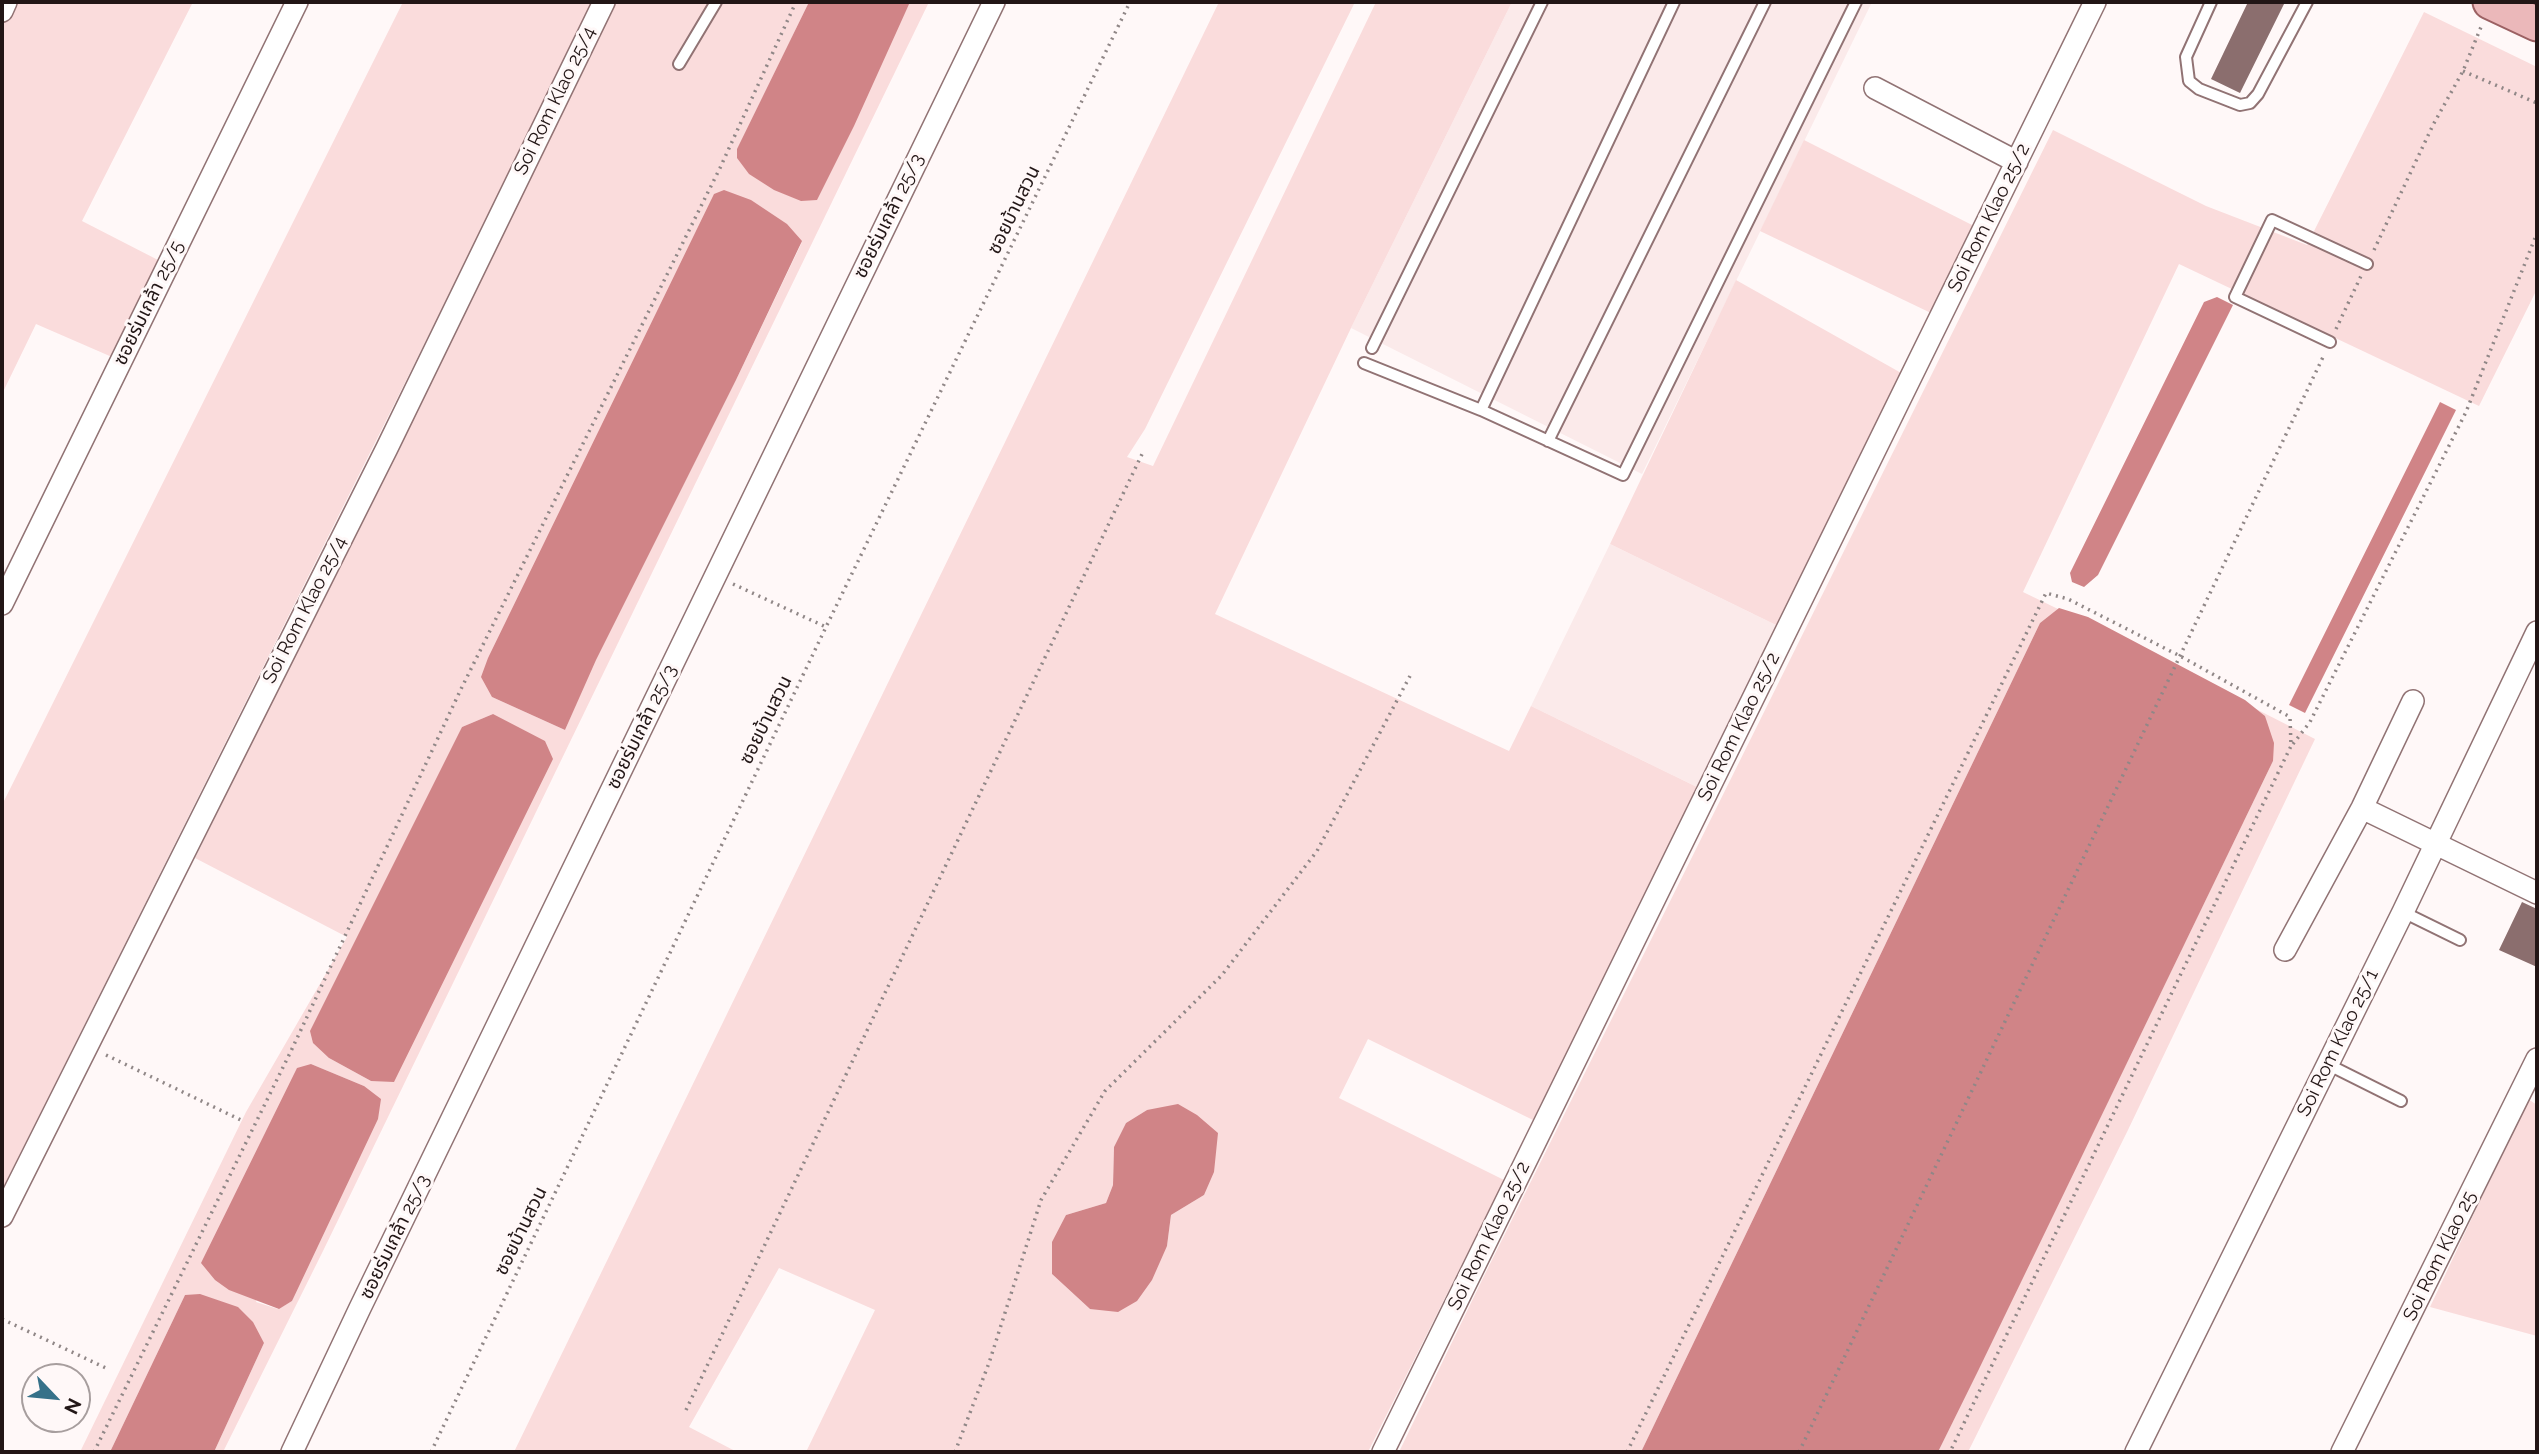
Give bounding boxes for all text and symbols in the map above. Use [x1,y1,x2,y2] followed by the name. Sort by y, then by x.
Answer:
[509,23,601,179] street label: Soi Rom Klao 25/4
[1943,140,2035,296] street label: Soi Rom Klao 25/2
[849,150,929,282] street label: ซอยร่มเกล้า 25/3
[983,162,1045,258] street label: ซอยบ้านสวน
[109,237,189,369] street label: ซอยร่มเกล้า 25/5
[258,533,352,687] street label: Soi Rom Klao 25/4
[1693,649,1785,805] street label: Soi Rom Klao 25/2
[602,661,682,793] street label: ซอยร่มเกล้า 25/3
[735,672,797,768] street label: ซอยบ้านสวน
[2292,966,2384,1120] street label: Soi Rom Klao 25/1
[1443,1158,1535,1314] street label: Soi Rom Klao 25/2
[355,1171,435,1303] street label: ซอยร่มเกล้า 25/3
[490,1183,552,1279] street label: ซอยบ้านสวน
[2399,1187,2481,1325] street label: Soi Rom Klao 25
[21,1363,91,1433] north arrow
[60,1395,86,1418] text: N

